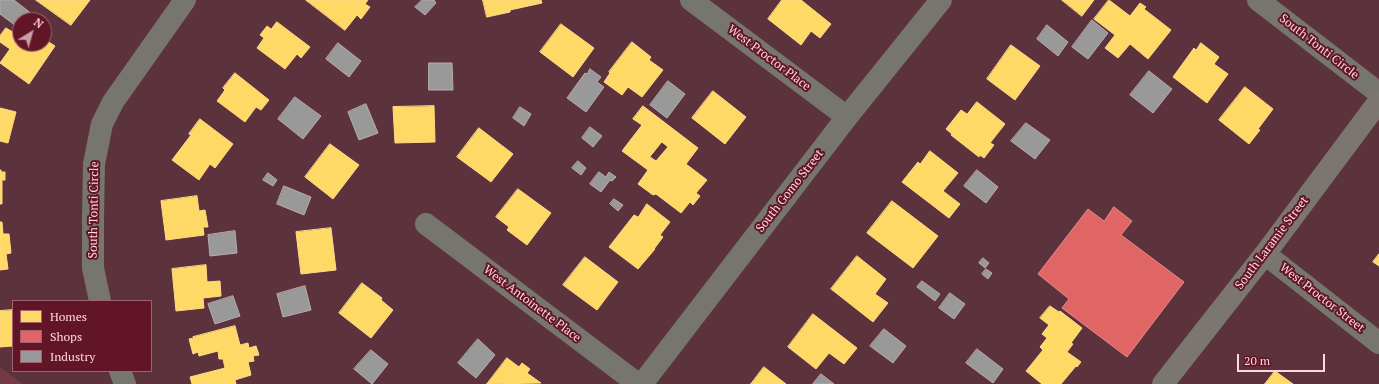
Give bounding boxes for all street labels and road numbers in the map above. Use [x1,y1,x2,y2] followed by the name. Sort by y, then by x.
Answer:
[1276,11,1362,83] street label: South Tonti Circle
[725,22,813,94] street label: West Proctor Place
[753,147,827,235] street label: South Gomo Street
[86,161,102,259] street label: South Tonti Circle
[1232,194,1312,292] street label: South Laramie Street
[1277,260,1367,336] street label: West Proctor Street
[480,263,584,345] street label: West Antoinette Place

